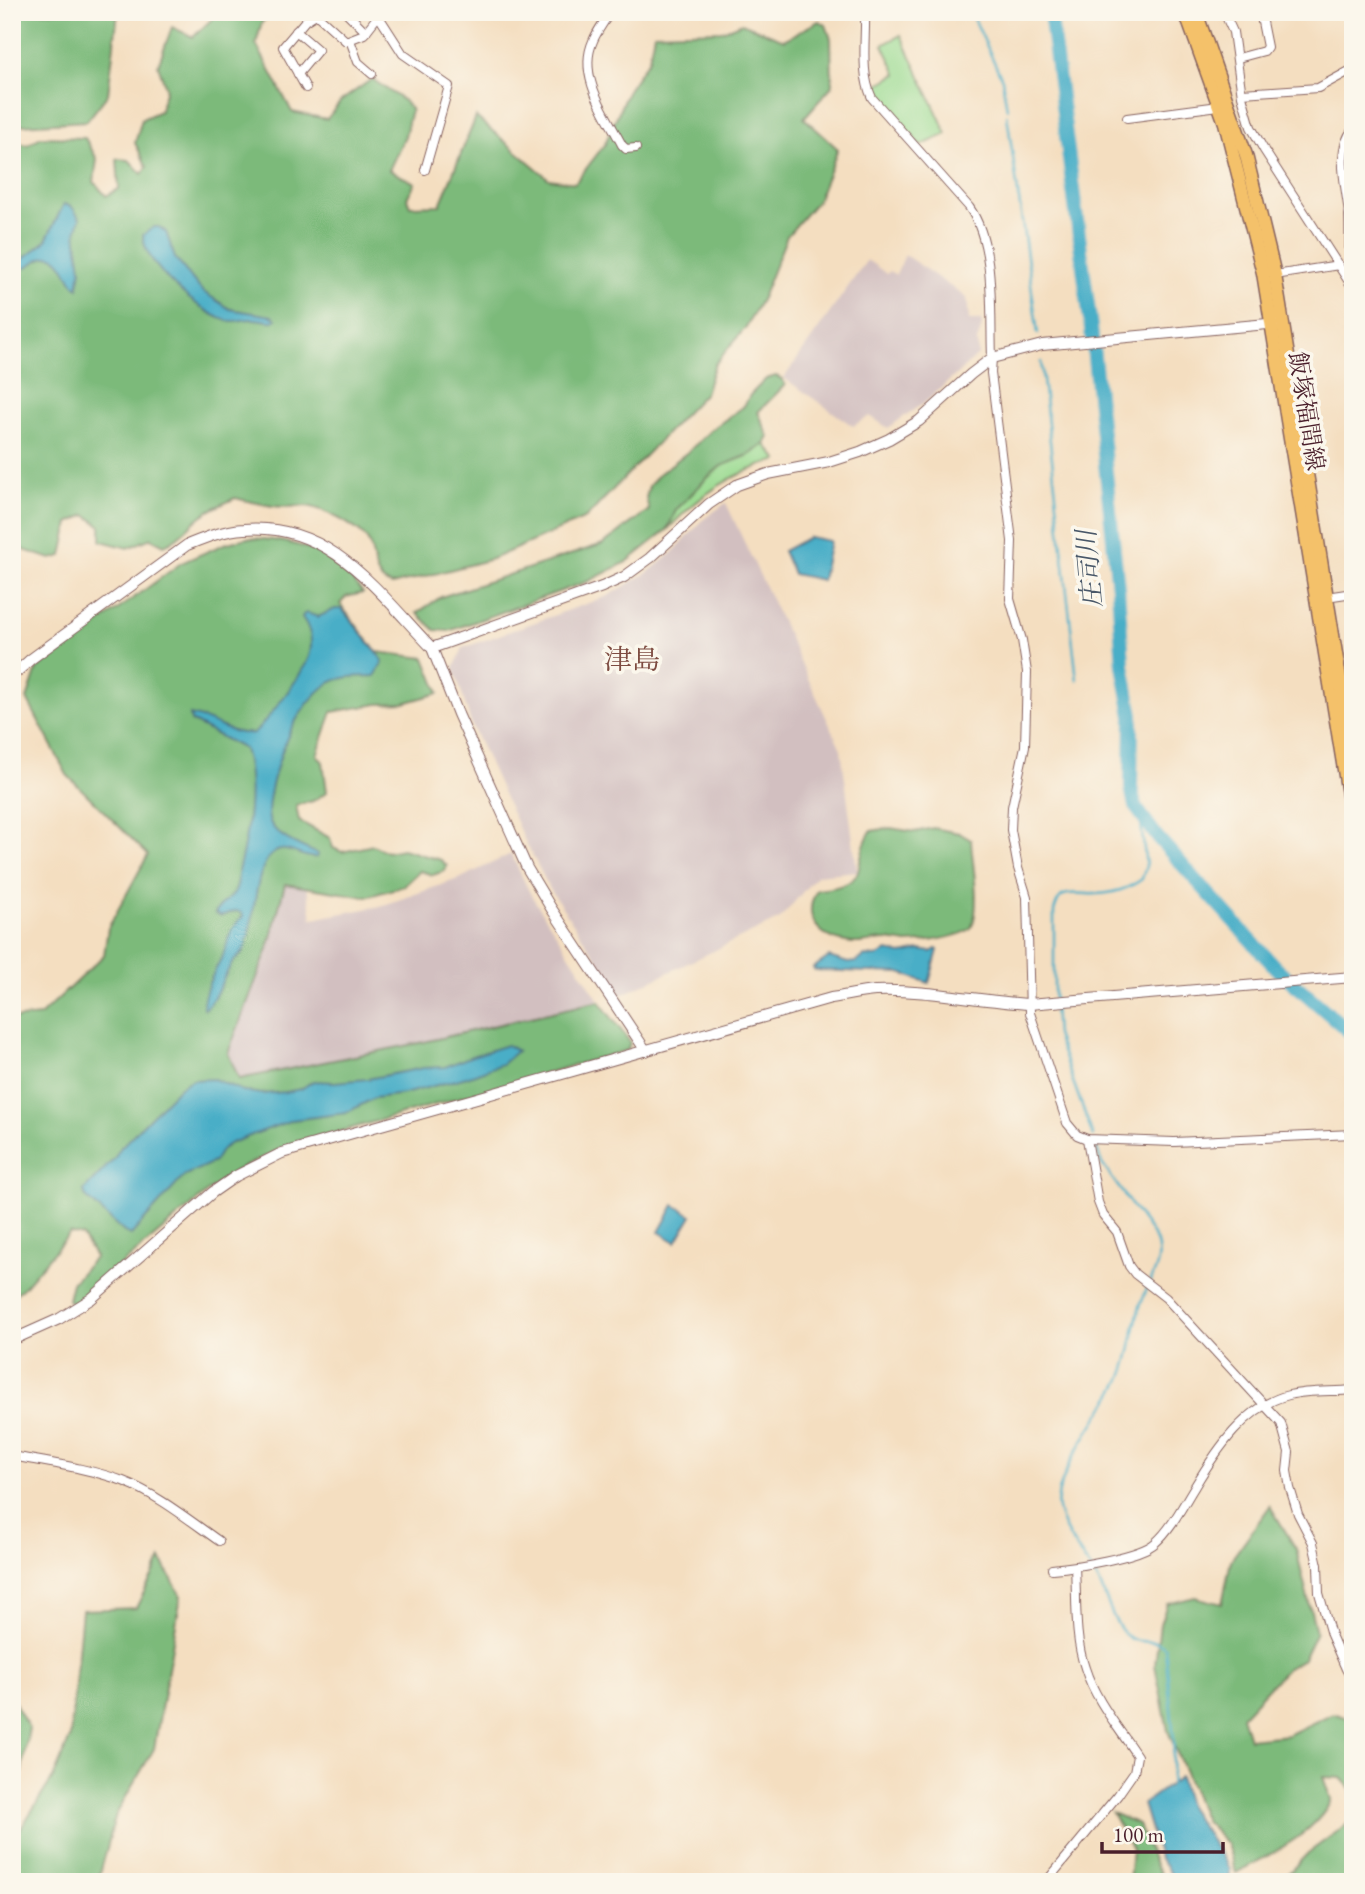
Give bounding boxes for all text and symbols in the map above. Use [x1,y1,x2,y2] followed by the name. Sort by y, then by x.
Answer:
[1282,349,1332,473] street label: 飯塚福間線
[1068,526,1109,609] water label: 庄司川
[604,641,660,677] district label: 津島
[1102,1810,1223,1854] scale bar
[1113,1821,1164,1848] text: 100 m

